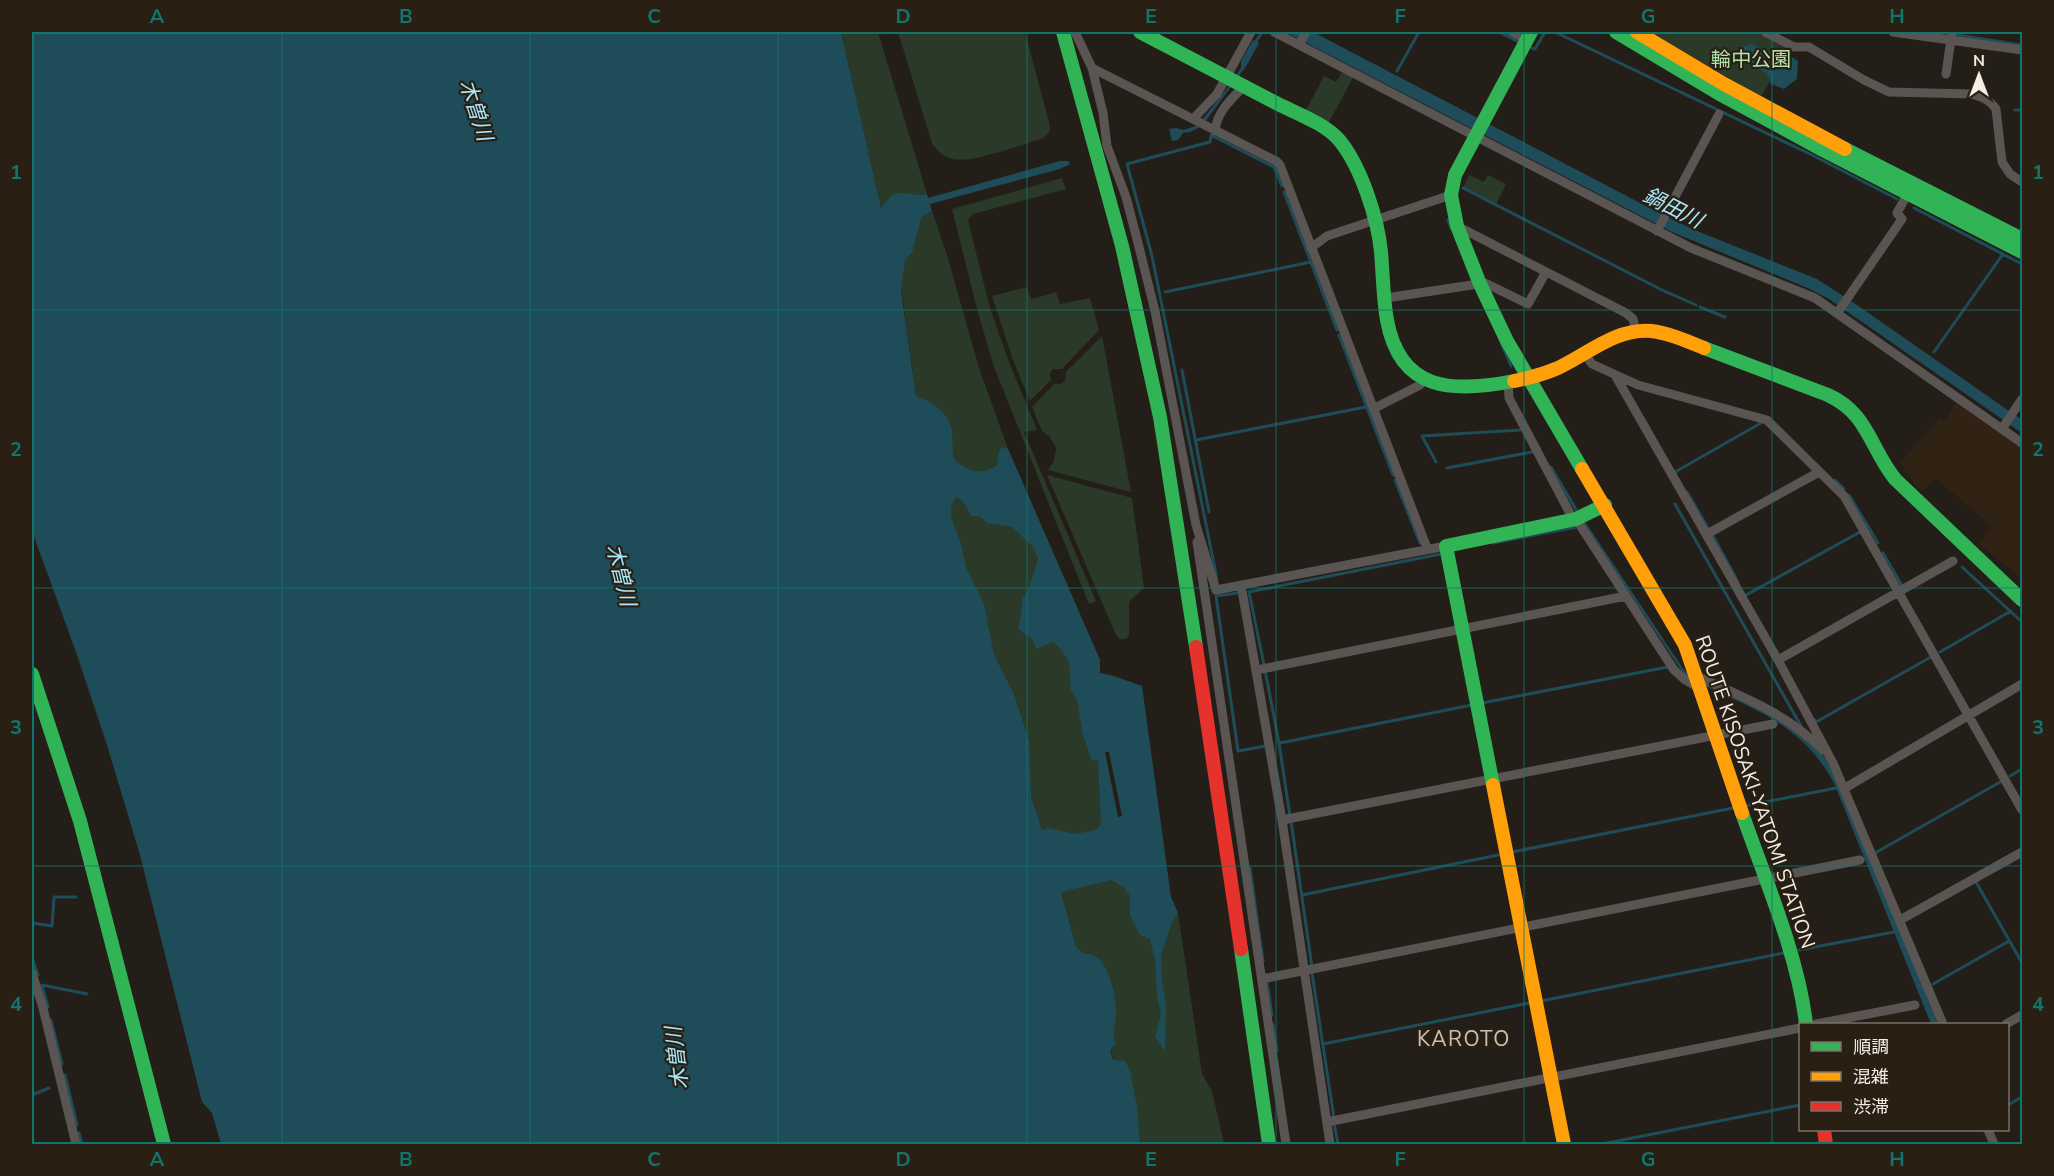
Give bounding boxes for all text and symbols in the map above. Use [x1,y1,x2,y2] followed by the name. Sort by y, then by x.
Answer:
[150,3,165,30] text: A
[399,3,413,30] text: B
[647,3,661,30] text: C
[895,3,911,30] text: D
[1145,3,1157,30] text: E
[1394,3,1406,30] text: F
[1641,3,1655,30] text: G
[1889,3,1905,30] text: H
[1949,45,2009,105] north arrow
[1711,46,1791,73] park label: 輪中公園
[1973,50,1985,72] text: N
[453,76,500,146] water label: 木曽川
[10,159,22,186] text: 1
[2032,159,2044,186] text: 1
[1639,181,1709,236] water label: 鍋田川
[10,436,22,463] text: 2
[2032,436,2044,463] text: 2
[600,541,643,611] water label: 木曽川
[1689,632,1821,952] street label: ROUTE KISOSAKI-YATOMI STATION
[10,714,22,741] text: 3
[2032,714,2044,741] text: 3
[10,991,22,1018] text: 4
[2032,991,2044,1018] text: 4
[659,1023,695,1091] water label: 木曽川
[1799,1023,2009,1131] legend
[1417,1025,1511,1053] district label: KAROTO
[1853,1035,1889,1059] text: 順調
[1853,1065,1889,1089] text: 混雑
[1853,1095,1889,1119] text: 渋滞
[150,1146,165,1173] text: A
[399,1146,413,1173] text: B
[647,1146,661,1173] text: C
[895,1146,911,1173] text: D
[1145,1146,1157,1173] text: E
[1394,1146,1406,1173] text: F
[1641,1146,1655,1173] text: G
[1889,1146,1905,1173] text: H

